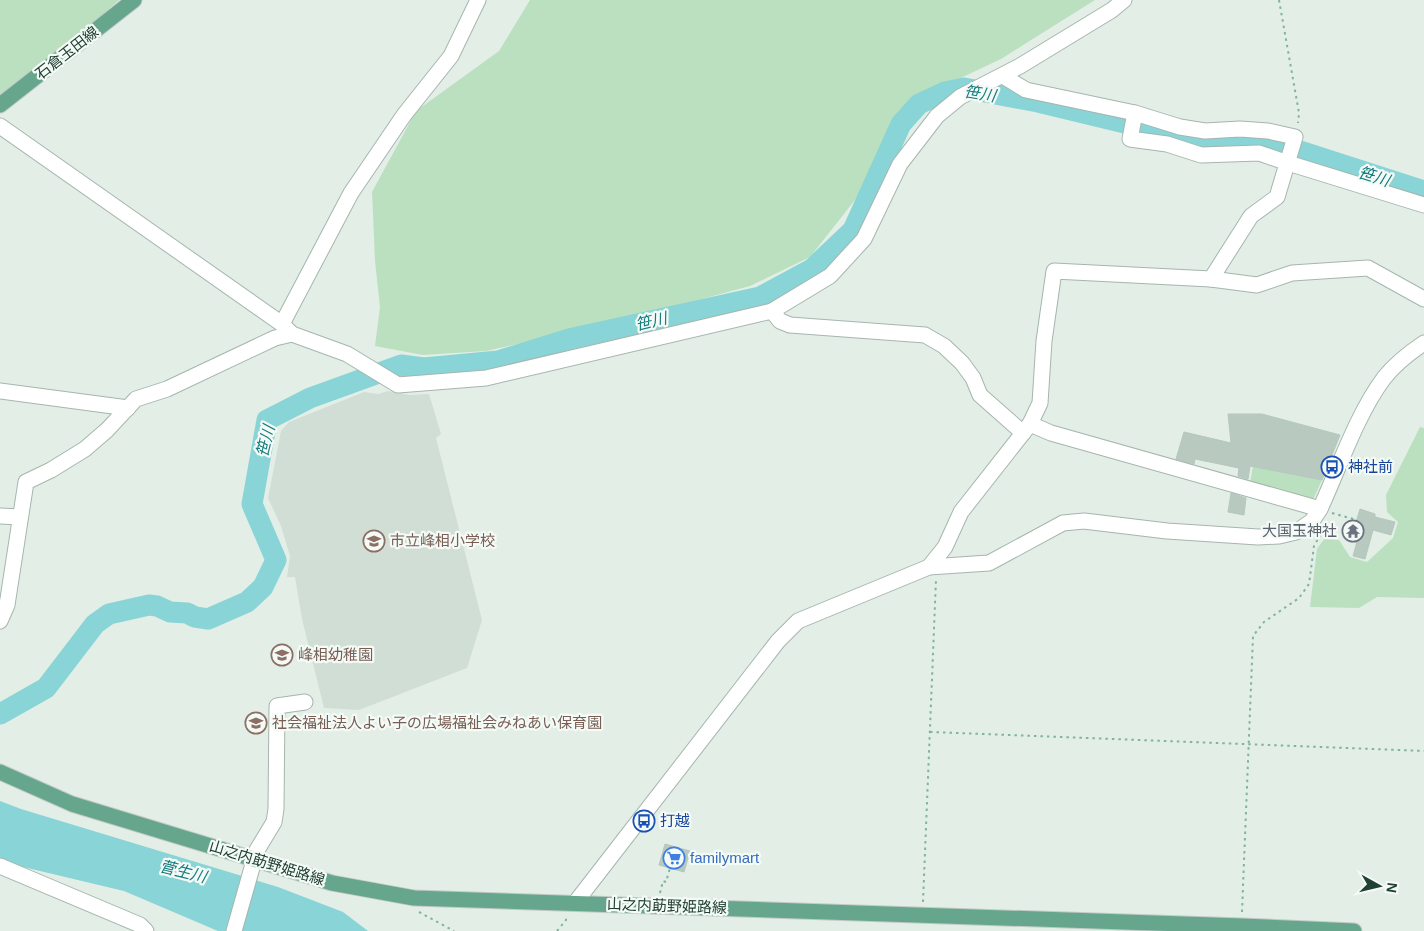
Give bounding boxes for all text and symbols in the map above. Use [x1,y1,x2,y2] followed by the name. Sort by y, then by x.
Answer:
[32,23,101,82] street label: 石倉玉田線
[963,83,999,105] water label: 笹川
[1356,164,1394,190] water label: 笹川
[634,309,671,333] water label: 笹川
[253,422,278,459] water label: 笹川
[1320,455,1344,479] bus stop icon: 神社前
[1348,458,1393,475] place label: 神社前
[1341,519,1365,543] temple icon: 大国玉神社
[1262,522,1337,539] place label: 大国玉神社
[362,529,386,553] school or university icon: 市立峰相小学校
[390,532,495,549] place label: 市立峰相小学校
[270,643,294,667] school or university icon: 峰相幼稚園
[298,646,373,663] place label: 峰相幼稚園
[244,711,268,735] school or university icon: 社会福祉法人よい子の広場福祉会みねあい保育園
[272,714,602,731] place label: 社会福祉法人よい子の広場福祉会みねあい保育園
[632,809,656,833] bus stop icon: 打越
[660,812,690,829] place label: 打越
[207,837,327,888] street label: 山之内莇野姫路線
[662,846,686,870] supermarket icon: familymart
[690,849,760,866] place label: familymart
[158,857,210,886] water label: 菅生川
[1354,861,1404,911] north arrow
[1383,882,1401,894] text: N
[607,895,727,916] street label: 山之内莇野姫路線

